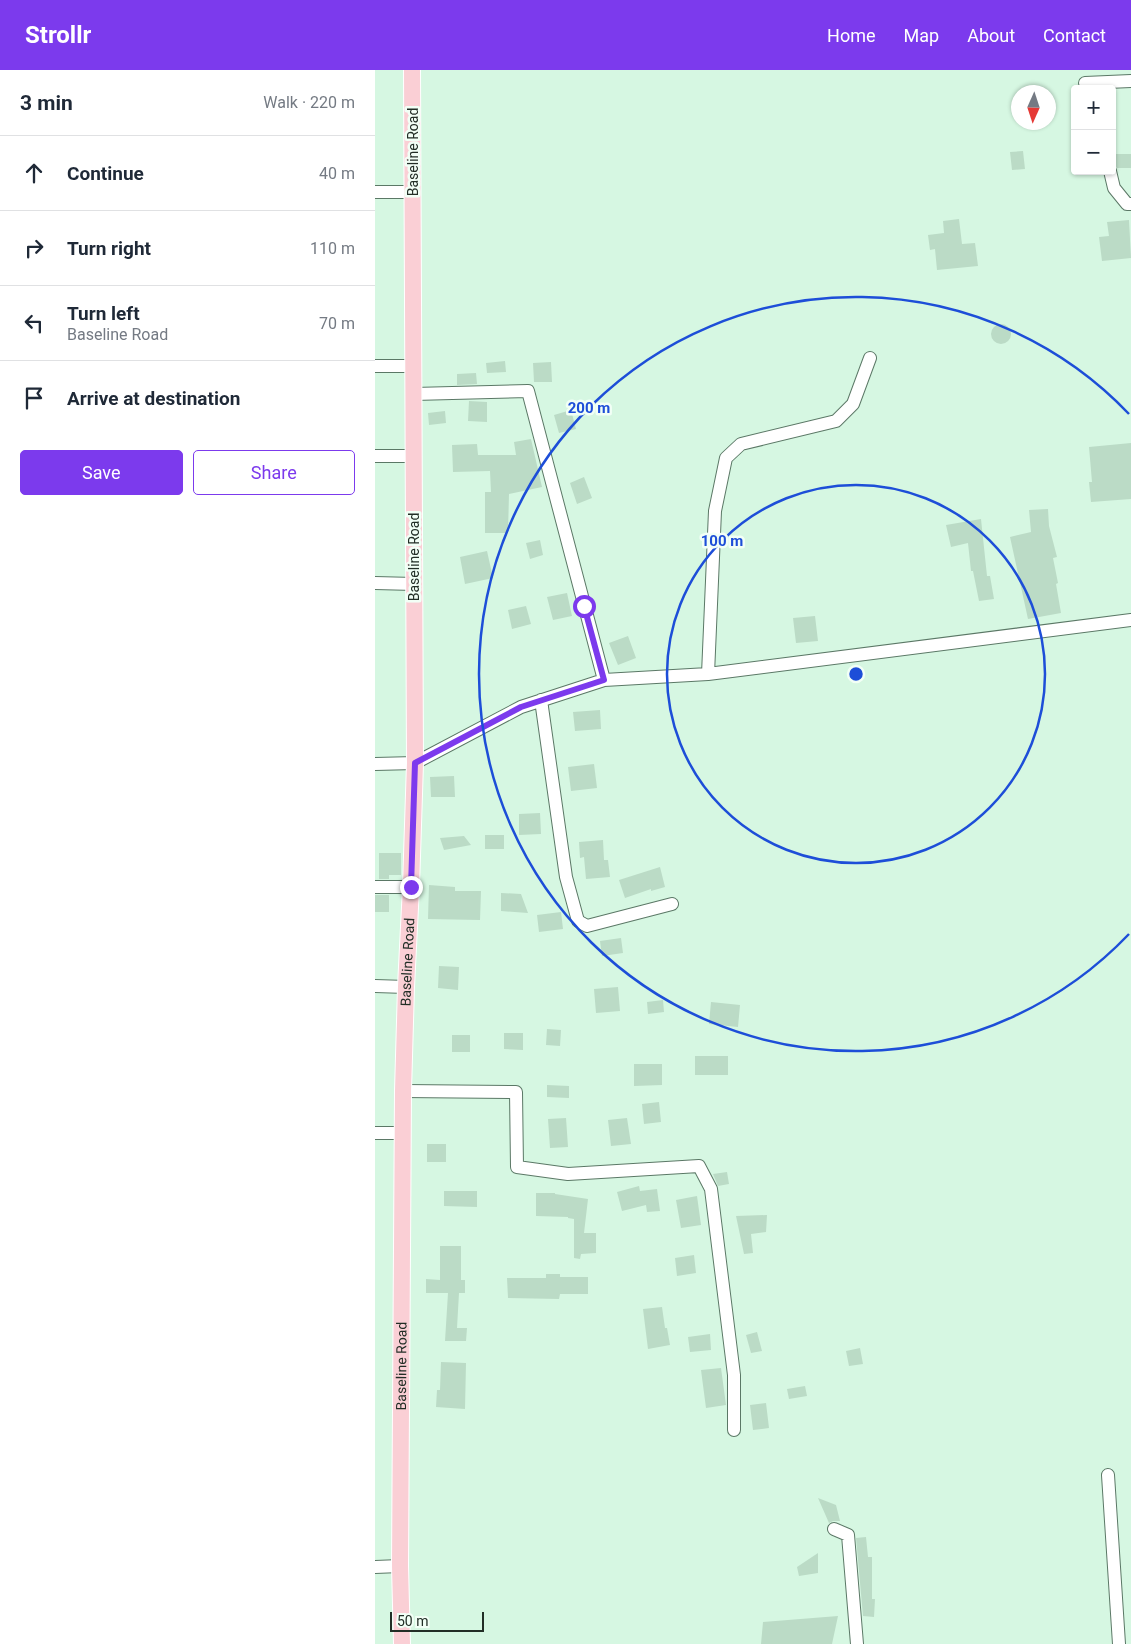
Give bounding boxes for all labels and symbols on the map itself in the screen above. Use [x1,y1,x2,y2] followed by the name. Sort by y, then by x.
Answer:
[1011,85,1056,130] north arrow
[405,108,421,196] street label: Baseline Road
[568,399,610,417] text: 200 m
[406,513,422,601] street label: Baseline Road
[701,532,743,550] text: 100 m
[573,595,596,618] route start
[847,665,865,683] centre of rings
[400,876,423,899] route end
[397,917,417,1007] street label: Baseline Road
[393,1322,410,1410] street label: Baseline Road
[390,1609,484,1632] scale bar

